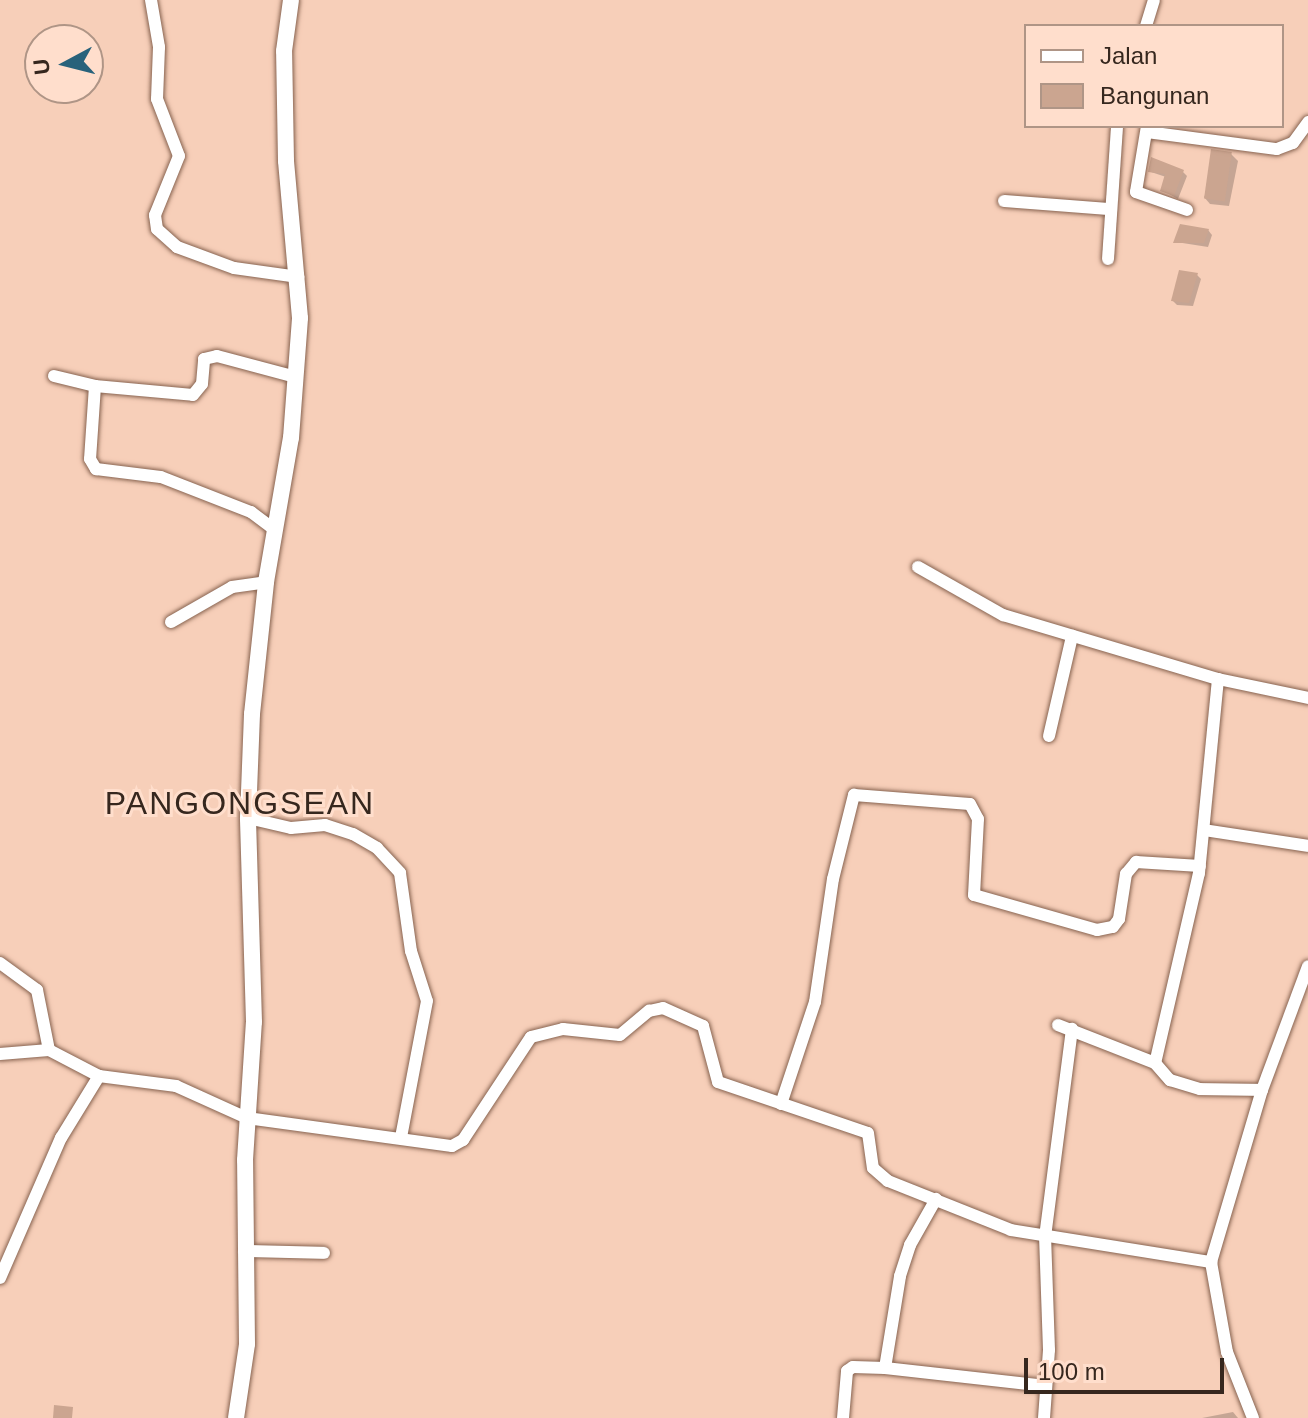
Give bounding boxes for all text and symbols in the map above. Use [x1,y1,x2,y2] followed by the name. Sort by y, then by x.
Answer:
[24,24,104,104] north arrow
[1024,24,1284,128] legend
[1100,42,1157,69] text: Jalan
[28,57,55,76] text: U
[1100,82,1209,109] text: Bangunan
[105,784,375,822] district label: PANGONGSEAN
[1028,1342,1228,1392] scale bar
[1038,1358,1105,1385] text: 100 m

